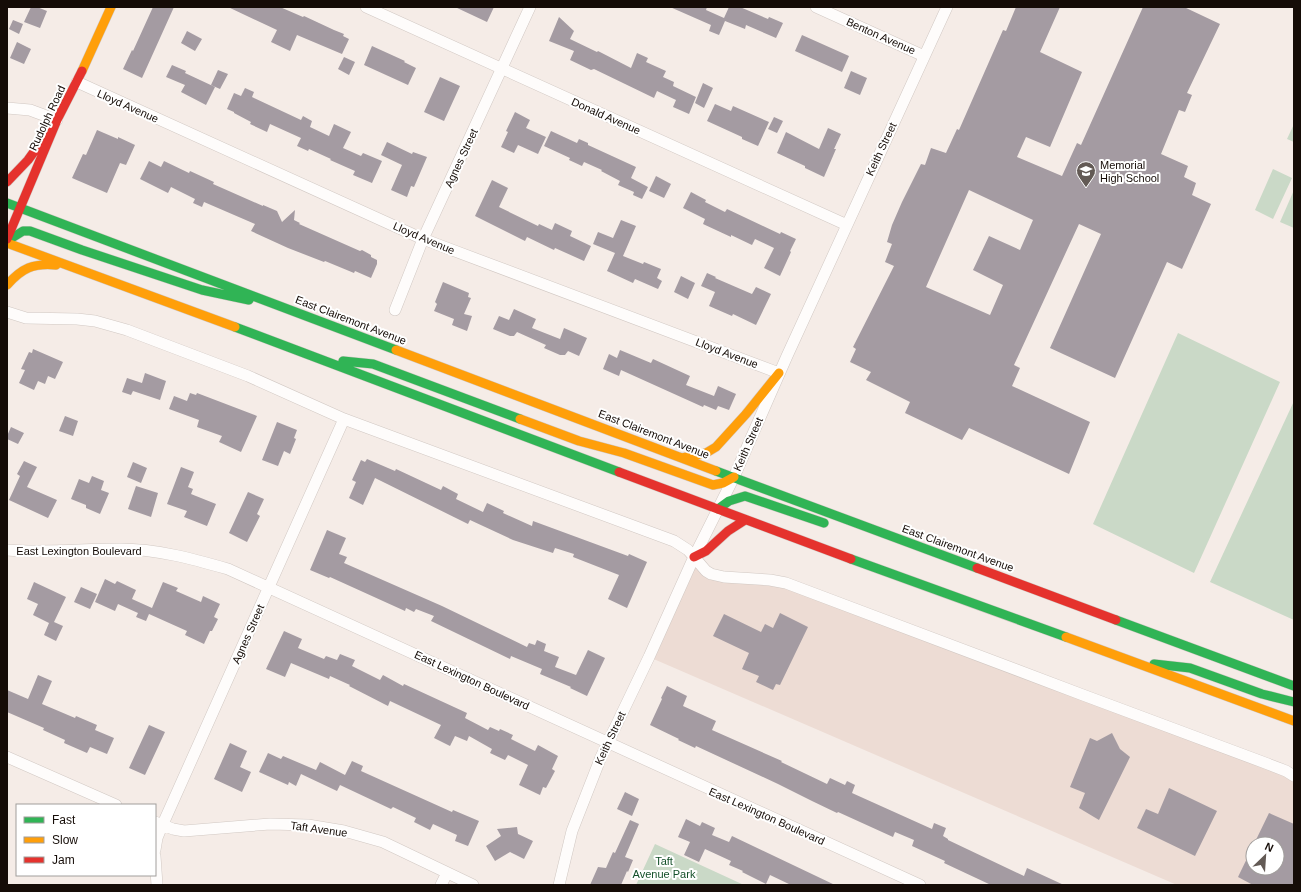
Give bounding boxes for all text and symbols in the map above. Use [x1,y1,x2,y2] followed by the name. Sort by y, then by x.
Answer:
[845,15,917,57] street label: Benton Avenue
[27,84,67,152] street label: Rudolph Road
[95,87,161,125] street label: Lloyd Avenue
[570,95,642,137] street label: Donald Avenue
[863,120,899,178] street label: Keith Street
[442,127,480,189] street label: Agnes Street
[1100,159,1159,184] place label: Memorial High School
[1075,160,1097,188] school or university icon: Memorial High School
[391,220,457,256] street label: Lloyd Avenue
[294,293,408,347] street label: East Clairemont Avenue
[694,336,760,370] street label: Lloyd Avenue
[597,407,711,461] street label: East Clairemont Avenue
[731,415,765,473] street label: Keith Street
[901,522,1015,574] street label: East Clairemont Avenue
[16,545,142,557] street label: East Lexington Boulevard
[230,603,266,665] street label: Agnes Street
[413,648,531,712] street label: East Lexington Boulevard
[592,709,628,767] street label: Keith Street
[707,785,827,847] street label: East Lexington Boulevard
[16,804,156,876] legend
[52,813,76,827] text: Fast
[290,819,348,839] street label: Taft Avenue
[52,833,78,847] text: Slow
[1245,836,1285,876] north arrow
[1263,840,1275,854] text: N
[52,853,75,867] text: Jam
[633,855,696,880] park label: Taft Avenue Park

